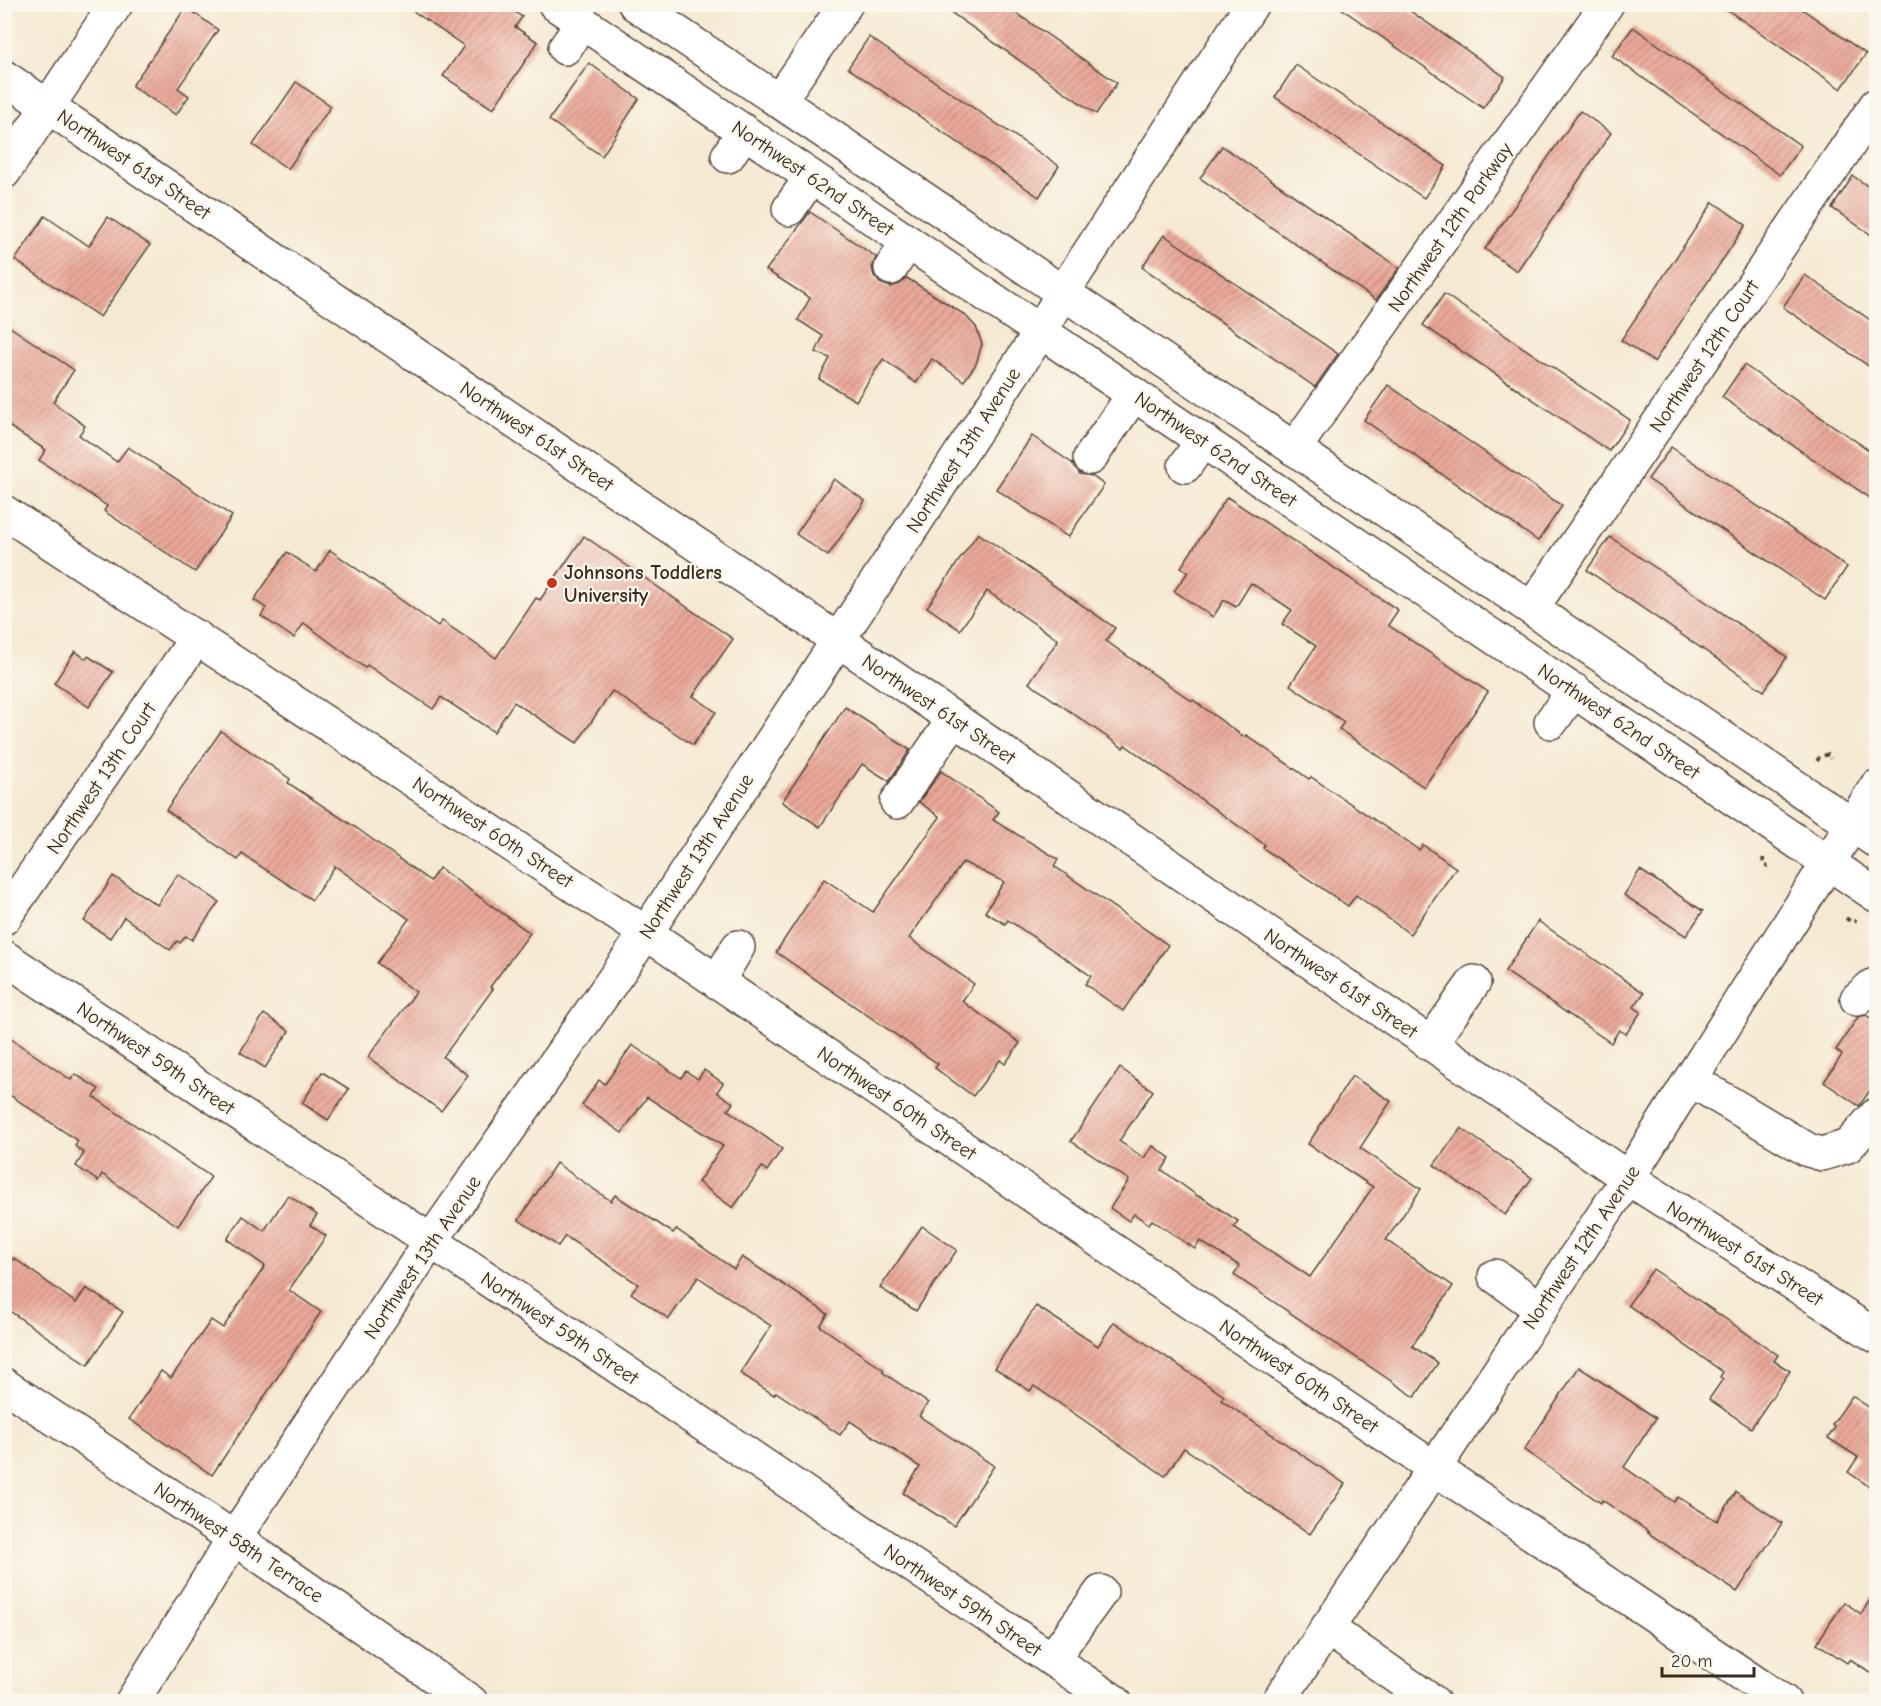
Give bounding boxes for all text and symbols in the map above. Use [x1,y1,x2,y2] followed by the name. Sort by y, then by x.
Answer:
[53,105,216,225] street label: Northwest 61st Street
[727,116,899,242] street label: Northwest 62nd Street
[1383,138,1518,316] street label: Northwest 12th Parkway
[1645,275,1765,437] street label: Northwest 12th Court
[901,363,1025,537] street label: Northwest 13th Avenue
[456,377,619,497] street label: Northwest 61st Street
[1130,387,1302,513] street label: Northwest 62nd Street
[564,561,722,607] place label: Johnsons Toddlers University
[545,576,559,590] marker: Johnsons Toddlers University
[858,650,1021,770] street label: Northwest 61st Street
[1533,659,1705,785] street label: Northwest 62nd Street
[42,697,162,859] street label: Northwest 13th Court
[634,769,758,943] street label: Northwest 13th Avenue
[408,772,578,894] street label: Northwest 60th Street
[1260,924,1423,1044] street label: Northwest 61st Street
[73,997,240,1120] street label: Northwest 59th Street
[813,1042,982,1166] street label: Northwest 60th Street
[1518,1161,1645,1334] street label: Northwest 12th Avenue
[359,1171,486,1344] street label: Northwest 13th Avenue
[1662,1196,1828,1312] street label: Northwest 61st Street
[477,1267,644,1390] street label: Northwest 59th Street
[1215,1315,1384,1439] street label: Northwest 60th Street
[150,1477,328,1608] street label: Northwest 58th Terrace
[880,1539,1047,1662] street label: Northwest 59th Street
[1662,1640,1754,1678] scale bar
[1671,1651,1712,1672] text: 20 m

